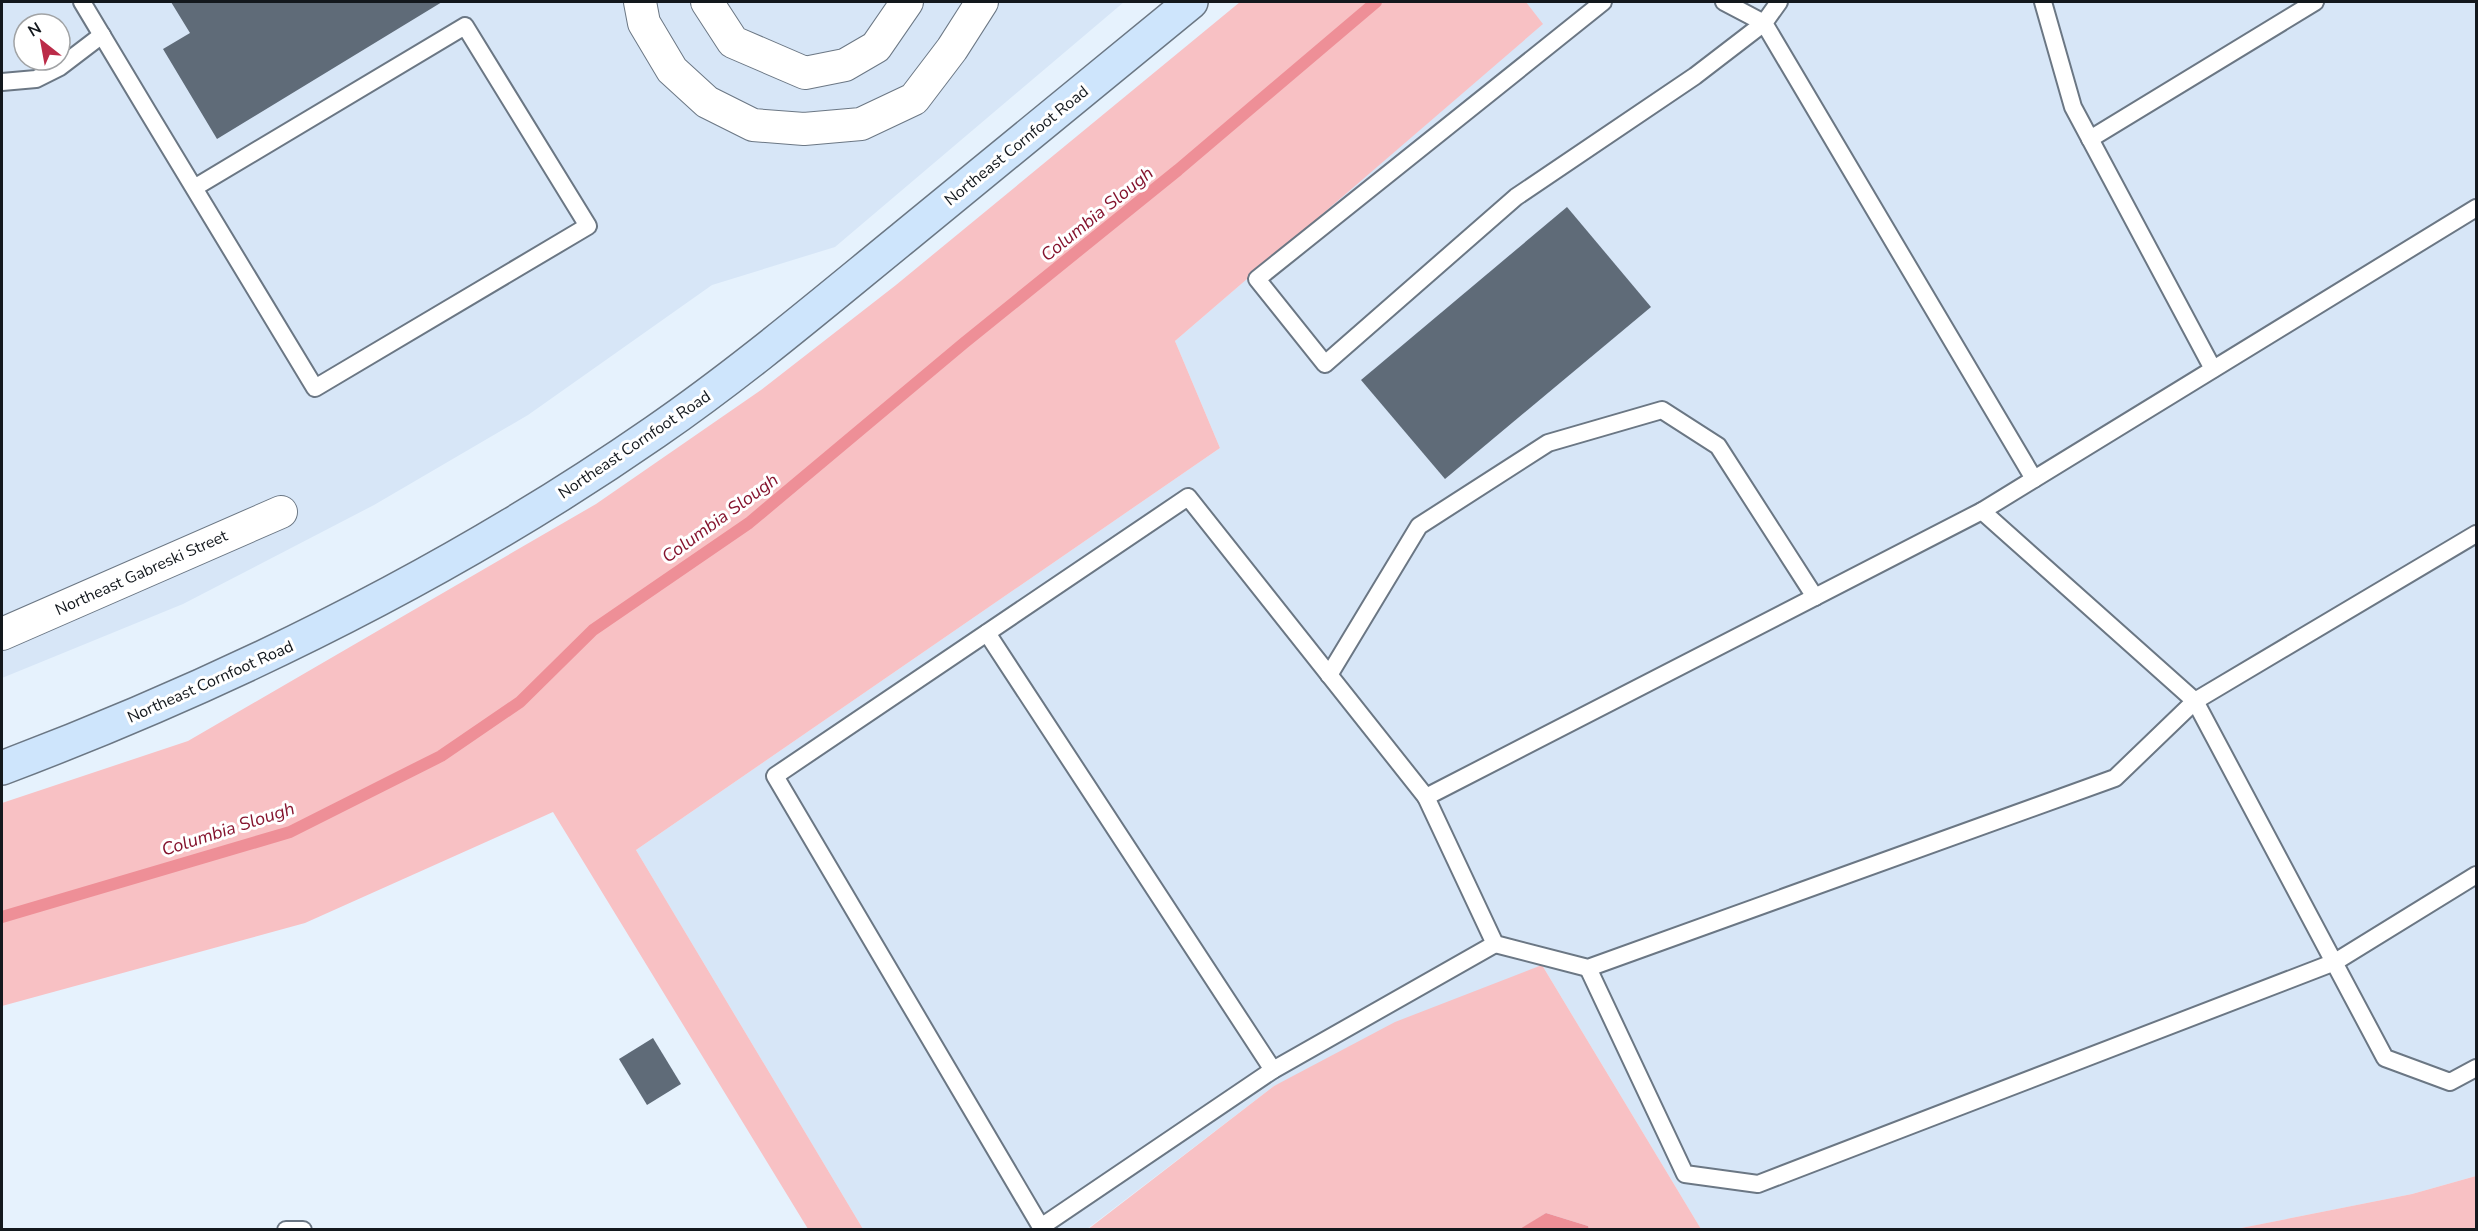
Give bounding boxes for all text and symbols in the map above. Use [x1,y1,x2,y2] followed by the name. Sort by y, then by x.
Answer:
[12,12,72,72] north arrow
[24,17,46,43] text: N
[940,81,1093,211] street label: Northeast Cornfoot Road
[1036,161,1158,267] water label: Columbia Slough
[554,386,715,504] street label: Northeast Cornfoot Road
[657,468,783,568] water label: Columbia Slough
[52,525,231,621] street label: Northeast Gabreski Street
[124,635,297,728] street label: Northeast Cornfoot Road
[158,796,298,862] water label: Columbia Slough

